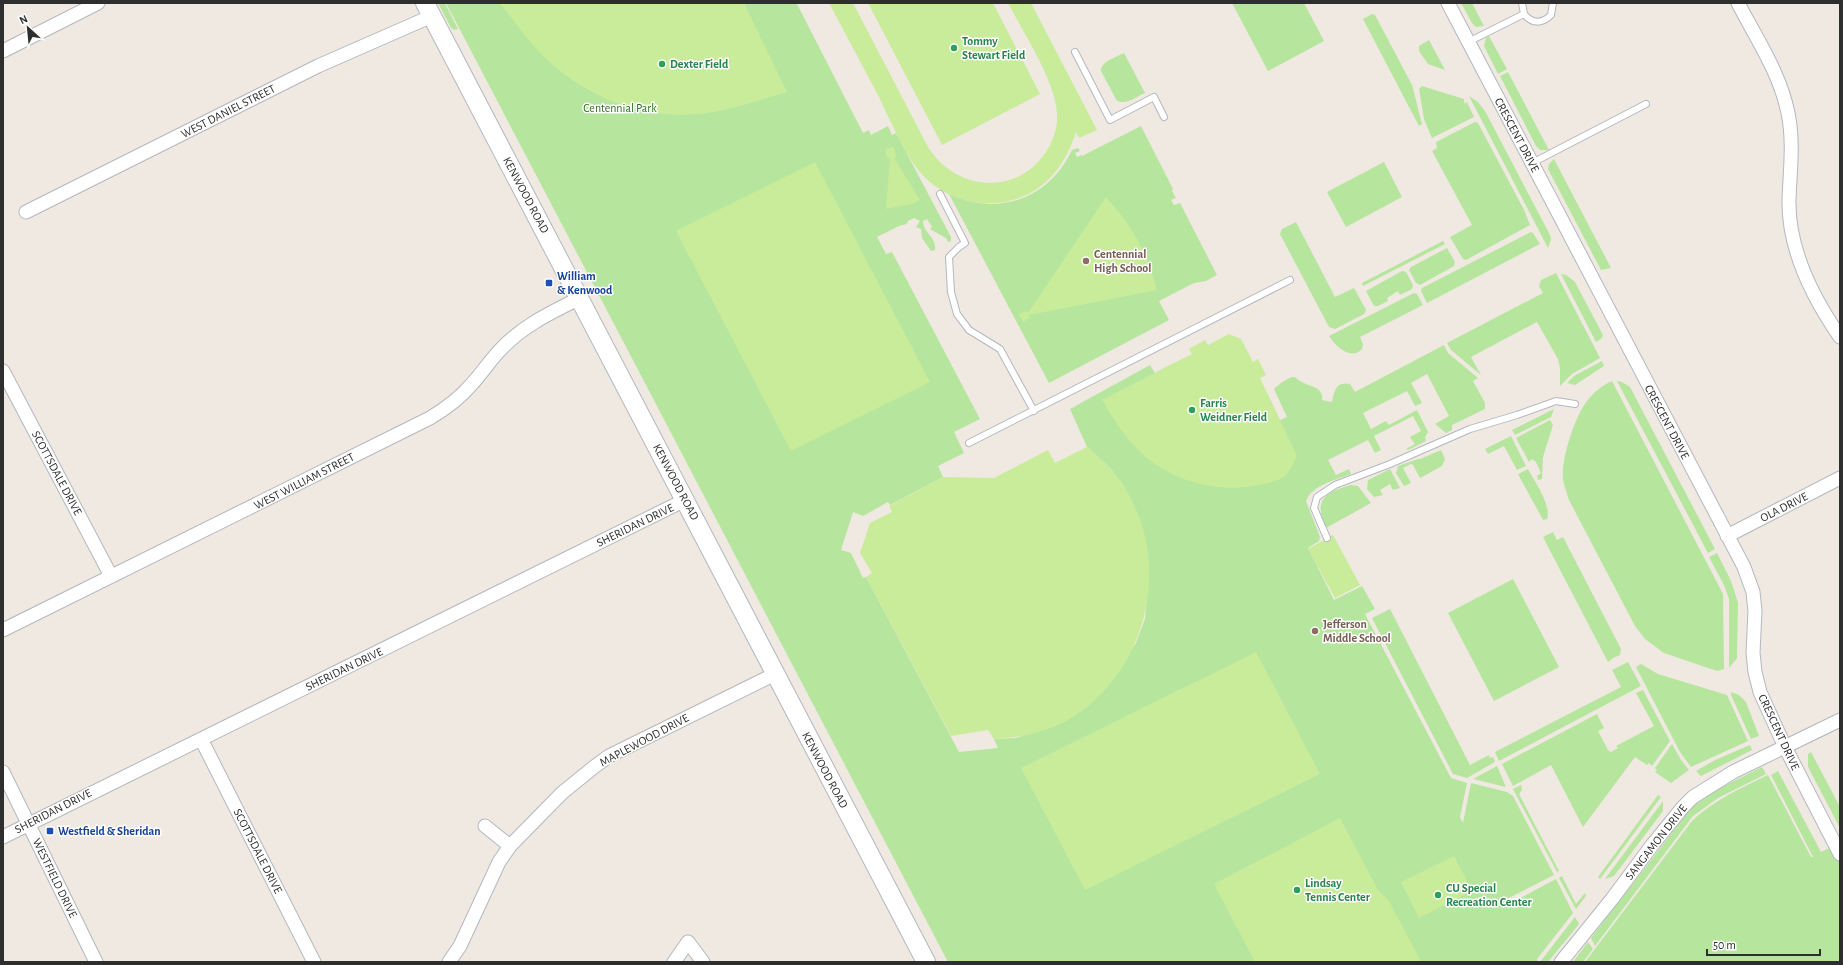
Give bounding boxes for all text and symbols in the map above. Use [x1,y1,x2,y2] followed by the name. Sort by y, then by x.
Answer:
[8,8,48,48] north arrow
[18,13,30,26] text: N
[962,35,1026,61] place label: Tommy Stewart Field
[949,43,959,53] marker: Tommy Stewart Field
[670,58,729,70] place label: Dexter Field
[657,59,667,69] marker: Dexter Field
[179,82,277,140] street label: WEST DANIEL STREET
[1492,96,1542,174] street label: CRESCENT DRIVE
[583,102,657,114] park label: Centennial Park
[501,155,551,235] street label: KENWOOD ROAD
[1094,248,1151,274] place label: Centennial High School
[1081,256,1091,266] marker: Centennial High School
[557,270,613,296] place label: William & Kenwood
[544,278,554,288] marker: William & Kenwood
[1642,383,1692,461] street label: CRESCENT DRIVE
[1200,397,1268,423] place label: Farris Weidner Field
[1187,405,1197,415] marker: Farris Weidner Field
[30,429,84,517] street label: SCOTTSDALE DRIVE
[651,442,701,522] street label: KENWOOD ROAD
[252,450,356,511] street label: WEST WILLIAM STREET
[1758,490,1810,524] street label: OLA DRIVE
[595,501,676,549] street label: SHERIDAN DRIVE
[1323,618,1391,644] place label: Jefferson Middle School
[1310,626,1320,636] marker: Jefferson Middle School
[304,645,385,693] street label: SHERIDAN DRIVE
[1756,692,1802,772] street label: CRESCENT DRIVE
[598,711,691,769] street label: MAPLEWOOD DRIVE
[800,730,850,810] street label: KENWOOD ROAD
[13,786,93,835] street label: SHERIDAN DRIVE
[1623,802,1689,882] street label: SANGAMON DRIVE
[231,807,285,896] street label: SCOTTSDALE DRIVE
[58,825,161,837] place label: Westfield & Sheridan
[45,826,55,836] marker: Westfield & Sheridan
[31,836,80,920] street label: WESTFIELD DRIVE
[1305,877,1371,903] place label: Lindsay Tennis Center
[1446,882,1532,908] place label: CU Special Recreation Center
[1292,885,1302,895] marker: Lindsay Tennis Center
[1433,890,1443,900] marker: CU Special Recreation Center
[1707,931,1820,957] scale bar
[1713,939,1736,951] text: 50 m

